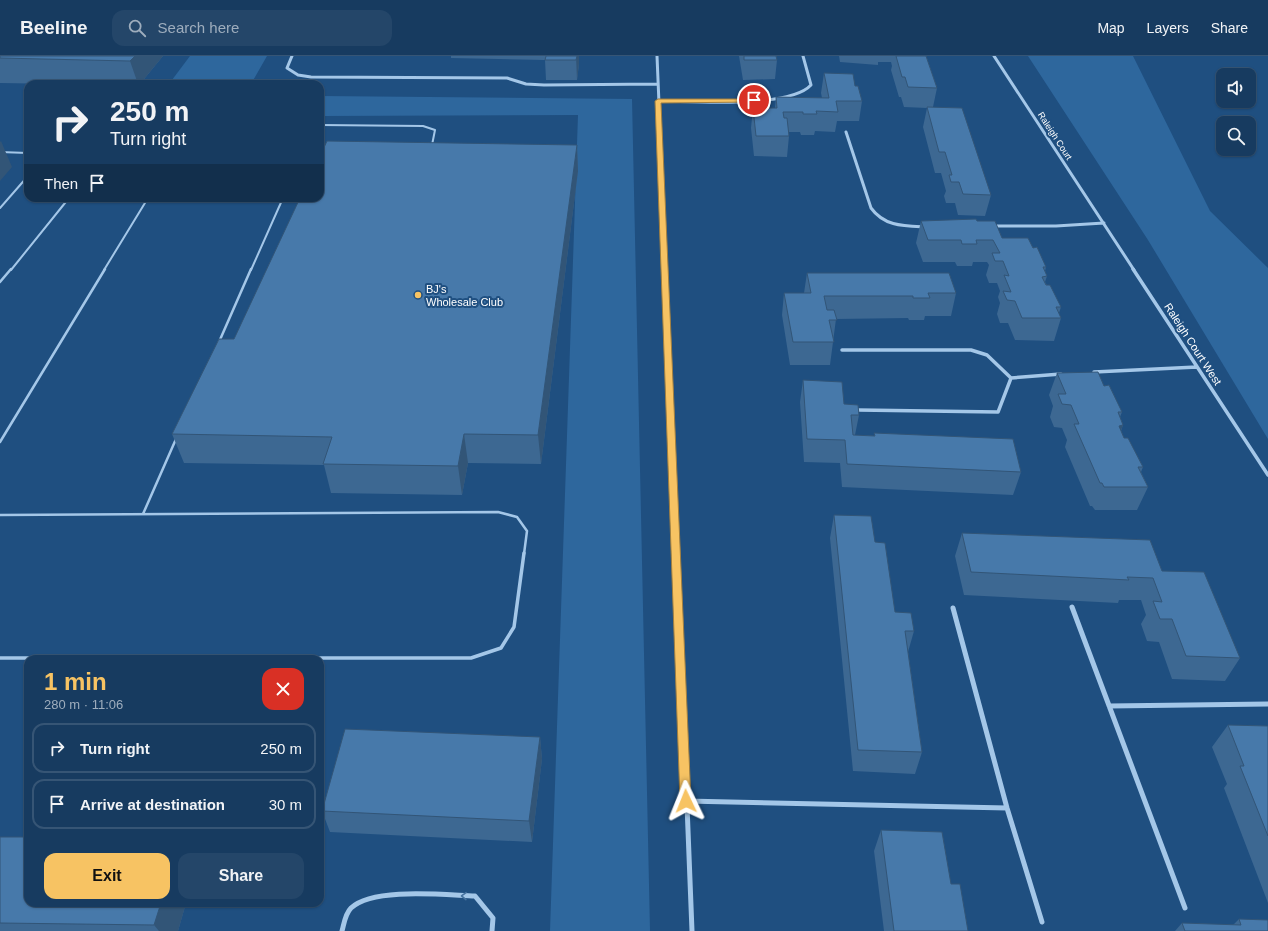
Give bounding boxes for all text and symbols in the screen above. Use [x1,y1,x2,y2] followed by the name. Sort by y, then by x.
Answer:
[112,10,392,46] search box
[20,17,88,38] text: Beeline
[126,17,148,39] icon: search
[158,19,239,36] text: Search here
[1097,20,1125,36] text: Map
[1147,20,1189,36] text: Layers
[1211,20,1248,36] text: Share
[1216,68,1256,156] map controls
[1216,68,1256,108] button: sound
[737,83,771,117] pin
[743,89,765,111] icon: arrive
[44,96,96,148] icon: right
[110,96,189,127] text: 250 m
[1036,110,1074,162] street label: Raleigh Court
[1216,116,1256,156] button: search
[110,129,186,149] text: Turn right
[86,172,108,194] icon: arrive
[44,175,78,192] text: Then
[426,283,503,308] place label: BJ's Wholesale Club
[413,290,423,300] marker: BJ's Wholesale Club
[1162,301,1224,387] street label: Raleigh Court West
[44,668,107,695] text: 1 min
[262,668,304,710] button: close
[44,697,123,712] text: 280 m · 11:06
[46,737,68,759] icon: right
[80,740,150,757] text: Turn right
[260,740,302,757] text: 250 m
[665,780,707,822] position arrow
[46,793,68,815] icon: arrive
[80,796,225,813] text: Arrive at destination
[269,796,302,813] text: 30 m
[44,853,170,899] button: Exit
[178,853,304,899] button: Share
[461,892,467,900] one-way arrow

